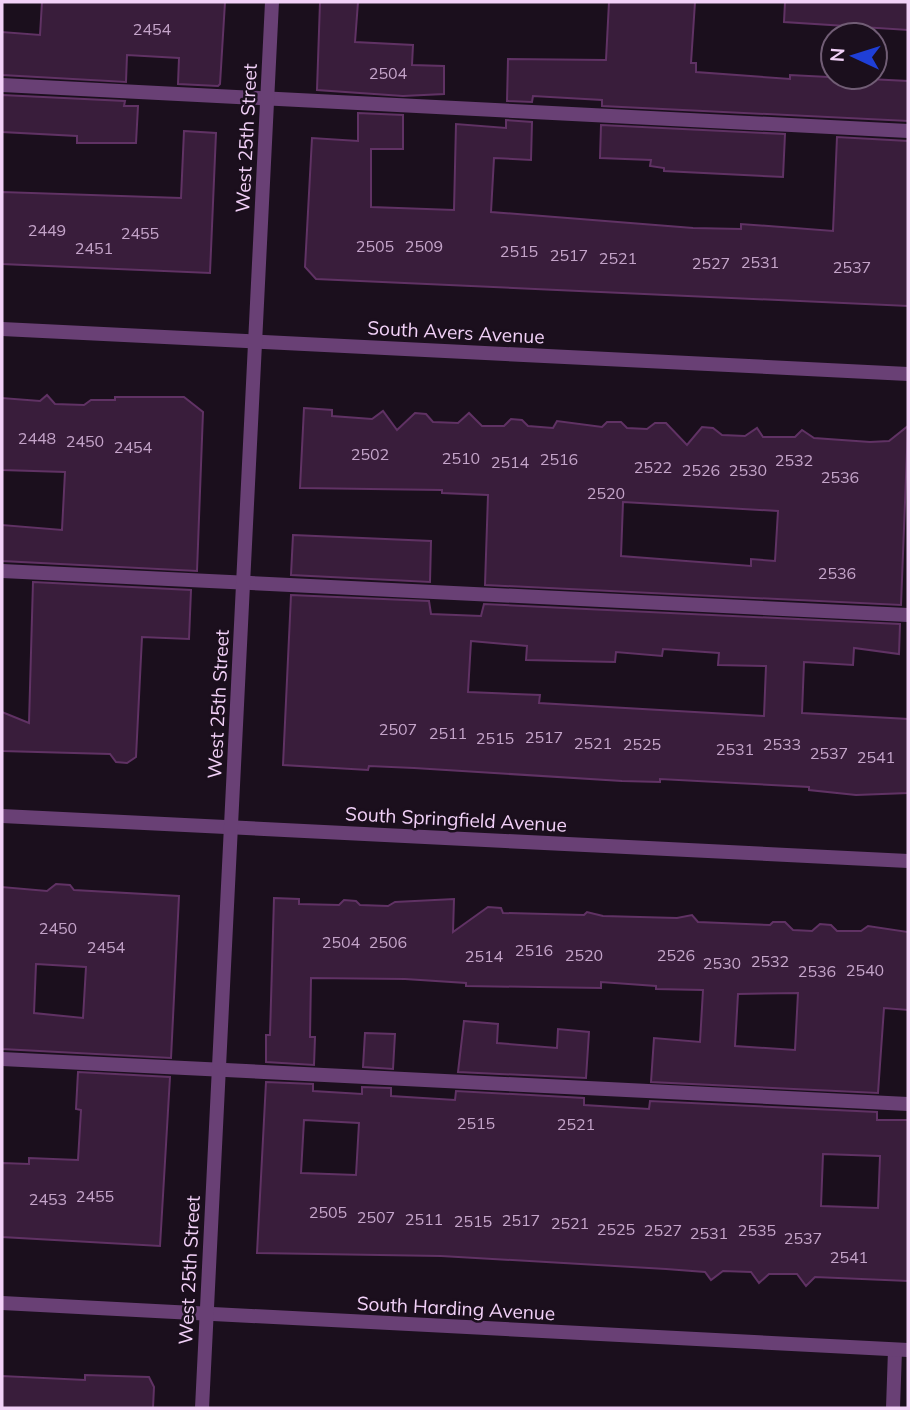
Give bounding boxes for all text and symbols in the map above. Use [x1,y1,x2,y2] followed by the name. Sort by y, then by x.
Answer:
[133,19,172,39] house number: 2454
[819,21,889,91] north arrow
[825,47,850,63] text: N
[230,62,262,213] street label: West 25th Street
[369,63,408,83] house number: 2504
[28,220,66,240] house number: 2449
[121,223,159,243] house number: 2455
[356,236,394,256] house number: 2505
[405,236,443,256] house number: 2509
[75,238,113,258] house number: 2451
[500,241,538,261] house number: 2515
[550,245,588,265] house number: 2517
[599,248,637,268] house number: 2521
[741,252,779,272] house number: 2531
[692,253,730,273] house number: 2527
[833,257,871,277] house number: 2537
[367,315,545,349] street label: South Avers Avenue
[18,428,56,448] house number: 2448
[66,431,104,451] house number: 2450
[114,437,153,457] house number: 2454
[351,444,389,464] house number: 2502
[442,448,480,468] house number: 2510
[540,449,578,469] house number: 2516
[775,450,813,470] house number: 2532
[491,452,530,472] house number: 2514
[634,457,672,477] house number: 2522
[682,460,720,480] house number: 2526
[729,460,767,480] house number: 2530
[821,467,859,487] house number: 2536
[587,483,625,503] house number: 2520
[818,563,856,583] house number: 2536
[202,628,234,779] street label: West 25th Street
[379,719,417,739] house number: 2507
[429,723,467,743] house number: 2511
[525,727,563,747] house number: 2517
[476,728,514,748] house number: 2515
[574,733,612,753] house number: 2521
[623,734,661,754] house number: 2525
[763,734,801,754] house number: 2533
[716,739,754,759] house number: 2531
[810,743,848,763] house number: 2537
[857,747,895,767] house number: 2541
[345,801,567,837] street label: South Springfield Avenue
[39,918,77,938] house number: 2450
[322,932,361,952] house number: 2504
[369,932,407,952] house number: 2506
[87,937,126,957] house number: 2454
[515,940,553,960] house number: 2516
[565,945,603,965] house number: 2520
[657,945,695,965] house number: 2526
[465,946,504,966] house number: 2514
[751,951,789,971] house number: 2532
[703,953,741,973] house number: 2530
[846,960,884,980] house number: 2540
[798,961,836,981] house number: 2536
[457,1113,495,1133] house number: 2515
[557,1114,595,1134] house number: 2521
[76,1186,114,1206] house number: 2455
[29,1189,67,1209] house number: 2453
[173,1194,205,1345] street label: West 25th Street
[309,1202,347,1222] house number: 2505
[357,1207,395,1227] house number: 2507
[405,1209,443,1229] house number: 2511
[502,1210,540,1230] house number: 2517
[454,1211,492,1231] house number: 2515
[551,1213,589,1233] house number: 2521
[597,1219,635,1239] house number: 2525
[644,1220,682,1240] house number: 2527
[738,1220,776,1240] house number: 2535
[690,1223,728,1243] house number: 2531
[784,1228,822,1248] house number: 2537
[830,1247,868,1267] house number: 2541
[356,1291,556,1325] street label: South Harding Avenue

